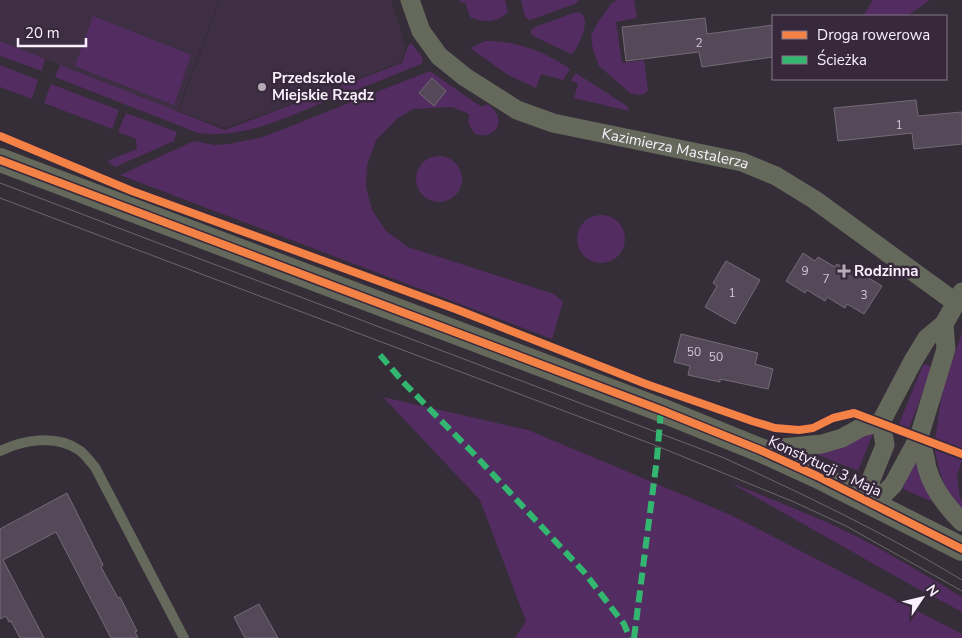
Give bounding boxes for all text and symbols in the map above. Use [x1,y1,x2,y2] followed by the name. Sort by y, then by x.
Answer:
[18,15,85,47] scale bar
[772,15,947,80] legend
[25,23,60,43] text: 20 m
[817,25,930,45] text: Droga rowerowa
[695,35,703,51] house number: 2
[817,49,867,70] text: Ścieżka
[272,68,374,105] place label: Przedszkole Miejskie Rządz
[256,81,268,93] marker: Przedszkole Miejskie Rządz
[895,117,903,133] house number: 1
[600,123,752,174] street label: Kazimierza Mastalerza
[854,261,918,281] place label: Rodzinna
[801,263,809,279] house number: 9
[838,265,850,277] marker: Rodzinna
[822,271,830,287] house number: 7
[728,285,736,301] house number: 1
[860,287,868,303] house number: 3
[687,344,701,360] house number: 50
[709,349,723,365] house number: 50
[765,431,885,501] street label: Konstytucji 3 Maja
[897,573,947,623] north arrow
[921,581,943,601] text: N

